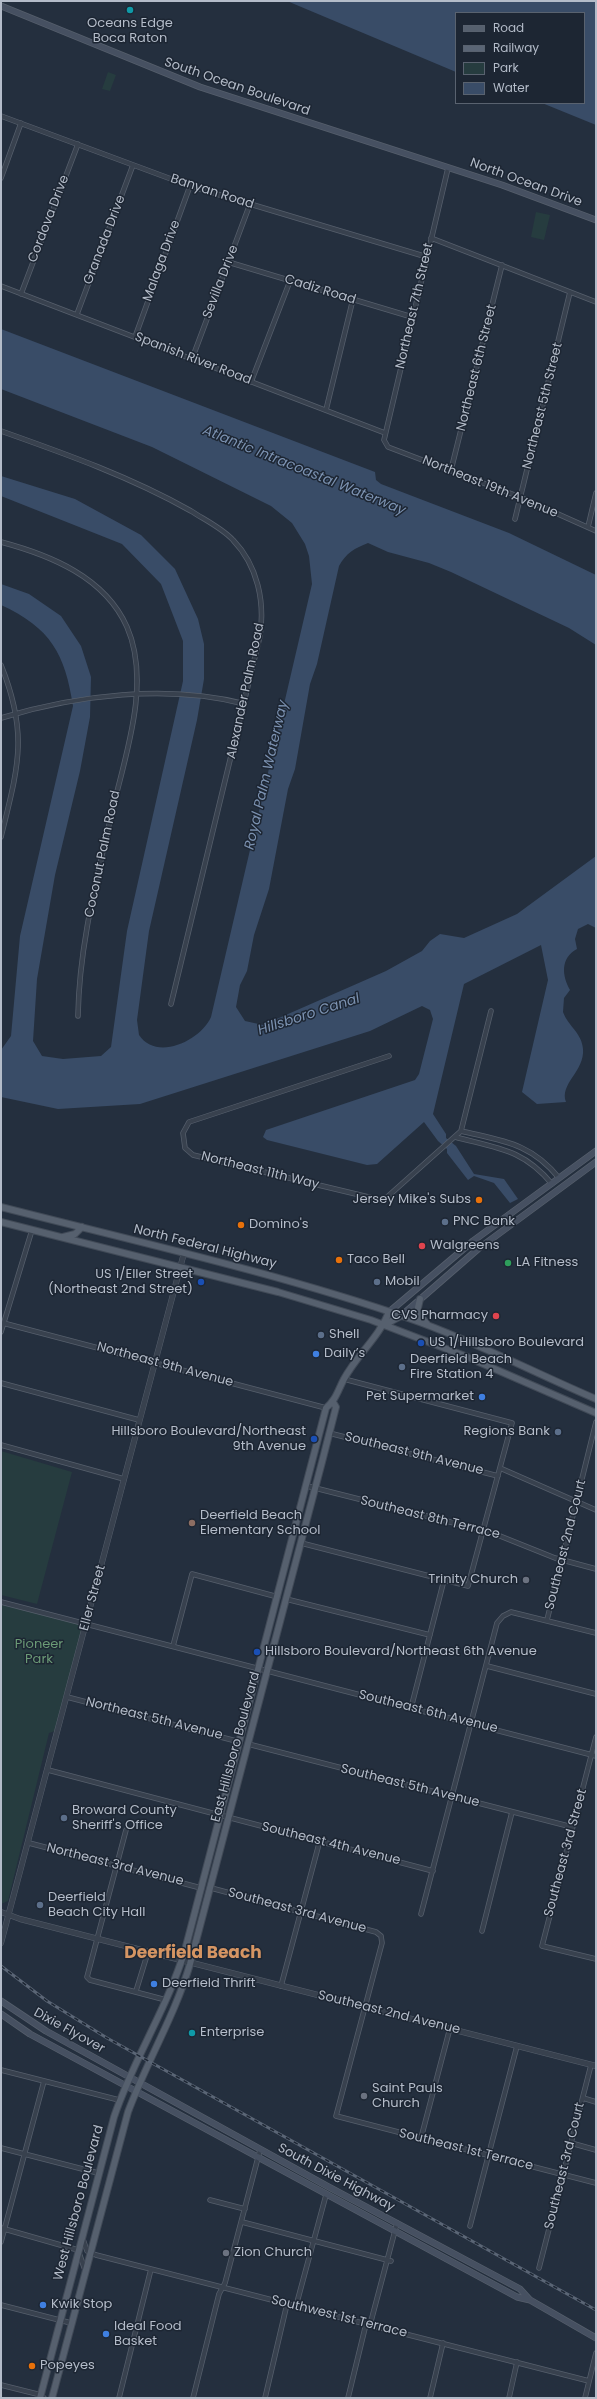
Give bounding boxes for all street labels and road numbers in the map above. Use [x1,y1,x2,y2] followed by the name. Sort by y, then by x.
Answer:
[162,55,312,119] street label: South Ocean Boulevard
[468,155,584,211] street label: North Ocean Drive
[168,171,256,213] street label: Banyan Road
[25,173,73,265] street label: Cordova Drive
[81,193,129,287] street label: Granada Drive
[140,218,184,304] street label: Malaga Drive
[393,241,437,371] street label: Northeast 7th Street
[200,243,242,321] street label: Sevilla Drive
[282,272,358,308] street label: Cadiz Road
[454,303,500,433] street label: Northeast 6th Street
[132,330,254,388] street label: Spanish River Road
[520,341,566,471] street label: Northeast 5th Street
[420,453,560,521] street label: Northeast 19th Avenue
[224,622,268,760] street label: Alexander Palm Road
[82,789,124,919] street label: Coconut Palm Road
[199,1149,321,1193] street label: Northeast 11th Way
[132,1222,278,1272] street label: North Federal Highway
[95,1339,235,1391] street label: Northeast 9th Avenue
[343,1429,485,1479] street label: Southeast 9th Avenue
[542,1478,590,1612] street label: Southeast 2nd Court
[359,1493,501,1543] street label: Southeast 8th Terrace
[77,1563,109,1633] street label: Eller Street
[208,1670,264,1824] street label: East Hillsboro Boulevard
[357,1687,499,1737] street label: Southeast 6th Avenue
[84,1694,224,1744] street label: Northeast 5th Avenue
[339,1761,481,1811] street label: Southeast 5th Avenue
[541,1787,591,1919] street label: Southeast 3rd Street
[260,1819,402,1869] street label: Southeast 4th Avenue
[45,1840,185,1890] street label: Northeast 3rd Avenue
[226,1885,368,1937] street label: Southeast 3rd Avenue
[316,1988,462,2038] street label: Southeast 2nd Avenue
[31,2005,107,2057] street label: Dixie Flyover
[542,2101,588,2231] street label: Southeast 3rd Court
[51,2123,107,2283] street label: West Hillsboro Boulevard
[397,2126,535,2174] street label: Southeast 1st Terrace
[275,2141,397,2215] street label: South Dixie Highway
[269,2293,409,2341] street label: Southwest 1st Terrace

